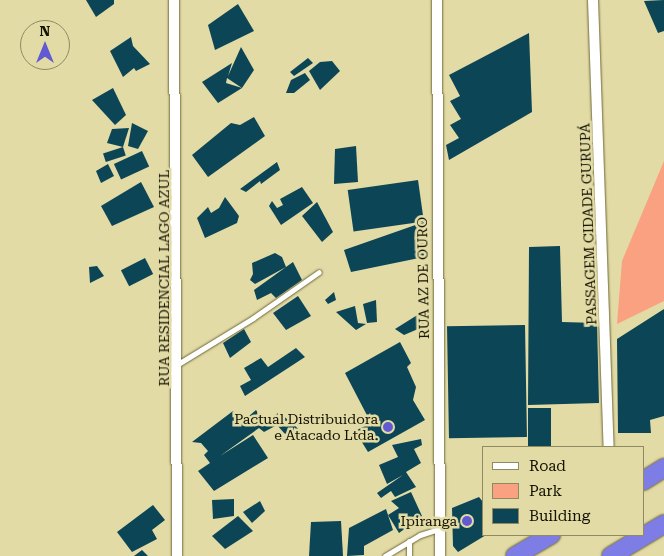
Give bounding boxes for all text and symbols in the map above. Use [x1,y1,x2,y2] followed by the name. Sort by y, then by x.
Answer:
[20,20,70,70] north arrow
[40,23,50,39] text: N
[576,123,600,325] street label: PASSAGEM CIDADE GURUPÁ
[156,170,172,386] street label: RUA RESIDENCIAL LAGO AZUL
[414,217,432,339] street label: RUA AZ DE OURO
[234,411,378,444] place label: Pactual Distribuidora e Atacado Ltda.
[382,421,394,433] marker: Pactual Distribuidora e Atacado Ltda.
[482,446,644,536] legend
[529,457,566,475] text: Road
[529,482,562,500] text: Park
[529,507,590,525] text: Building
[401,513,457,529] place label: Ipiranga
[461,515,473,527] marker: Ipiranga

